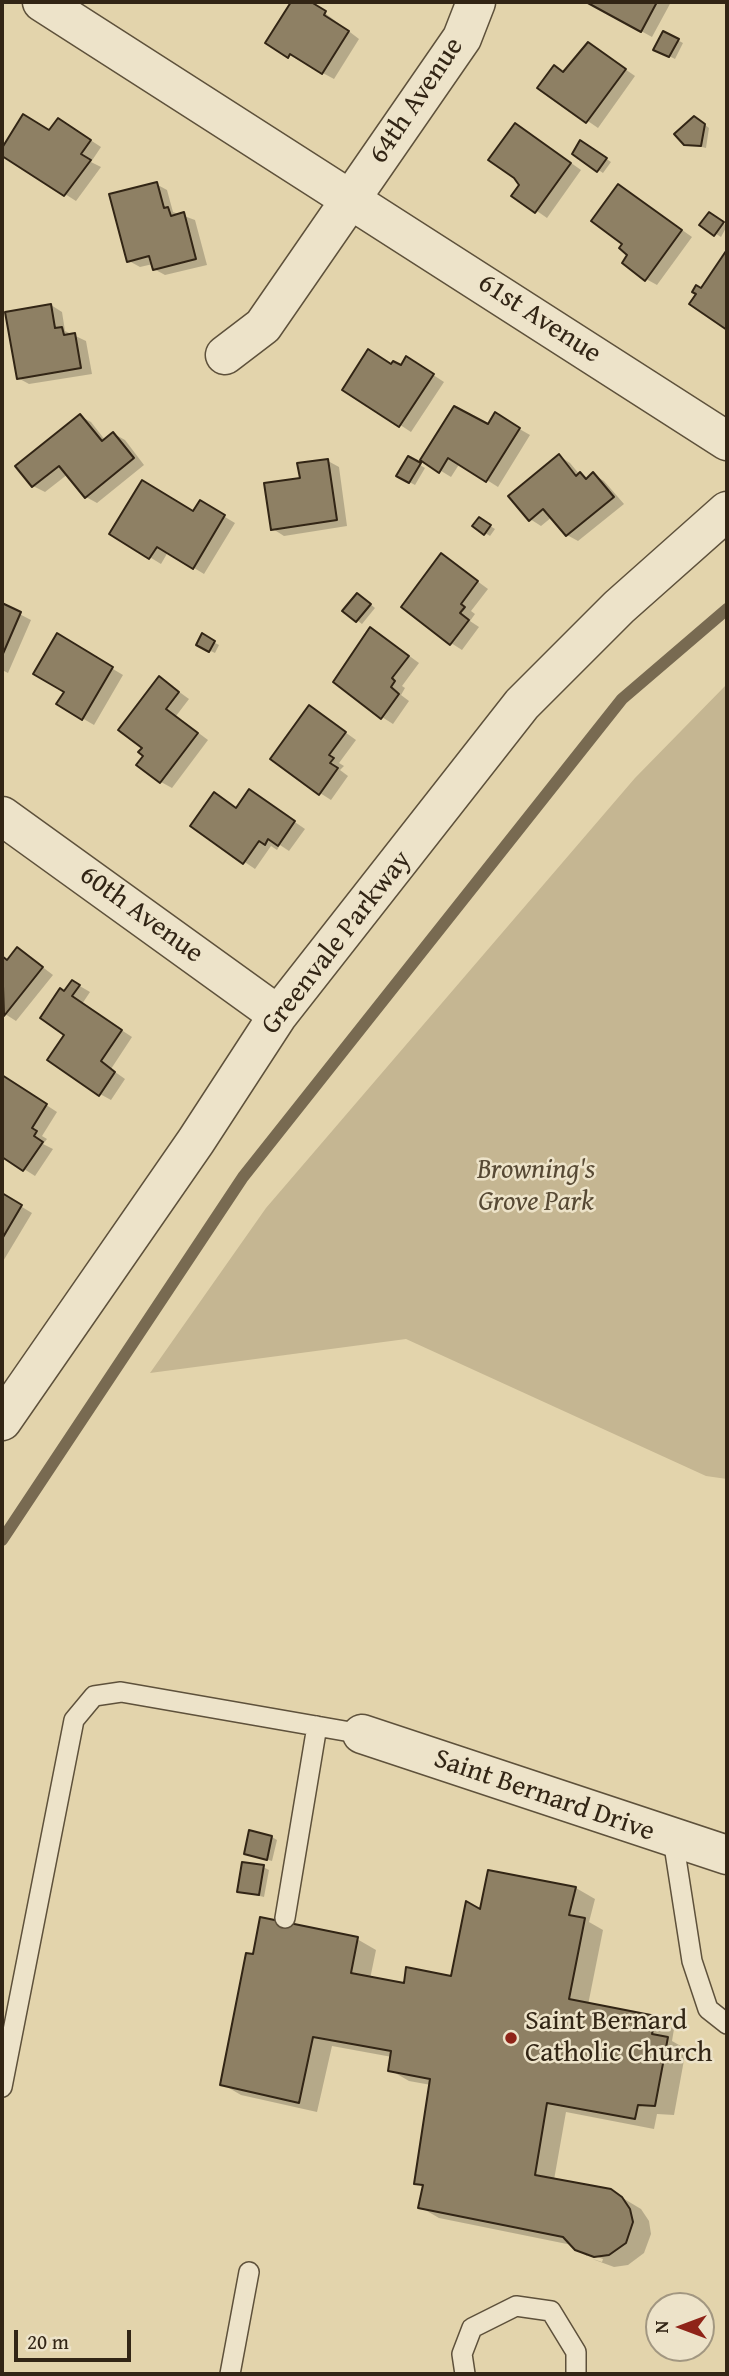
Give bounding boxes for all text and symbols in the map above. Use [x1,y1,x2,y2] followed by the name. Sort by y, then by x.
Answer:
[363,32,471,170] street label: 64th Avenue
[471,267,607,371] street label: 61st Avenue
[255,844,419,1042] street label: Greenvale Parkway
[73,859,209,971] street label: 60th Avenue
[477,1154,595,1220] park label: Browning's Grove Park
[429,1742,659,1850] street label: Saint Bernard Drive
[525,2005,713,2071] place label: Saint Bernard Catholic Church
[503,2030,519,2046] marker: Saint Bernard Catholic Church
[645,2292,715,2362] north arrow
[18,2316,135,2360] scale bar
[647,2321,675,2333] text: N
[27,2326,69,2357] text: 20 m

